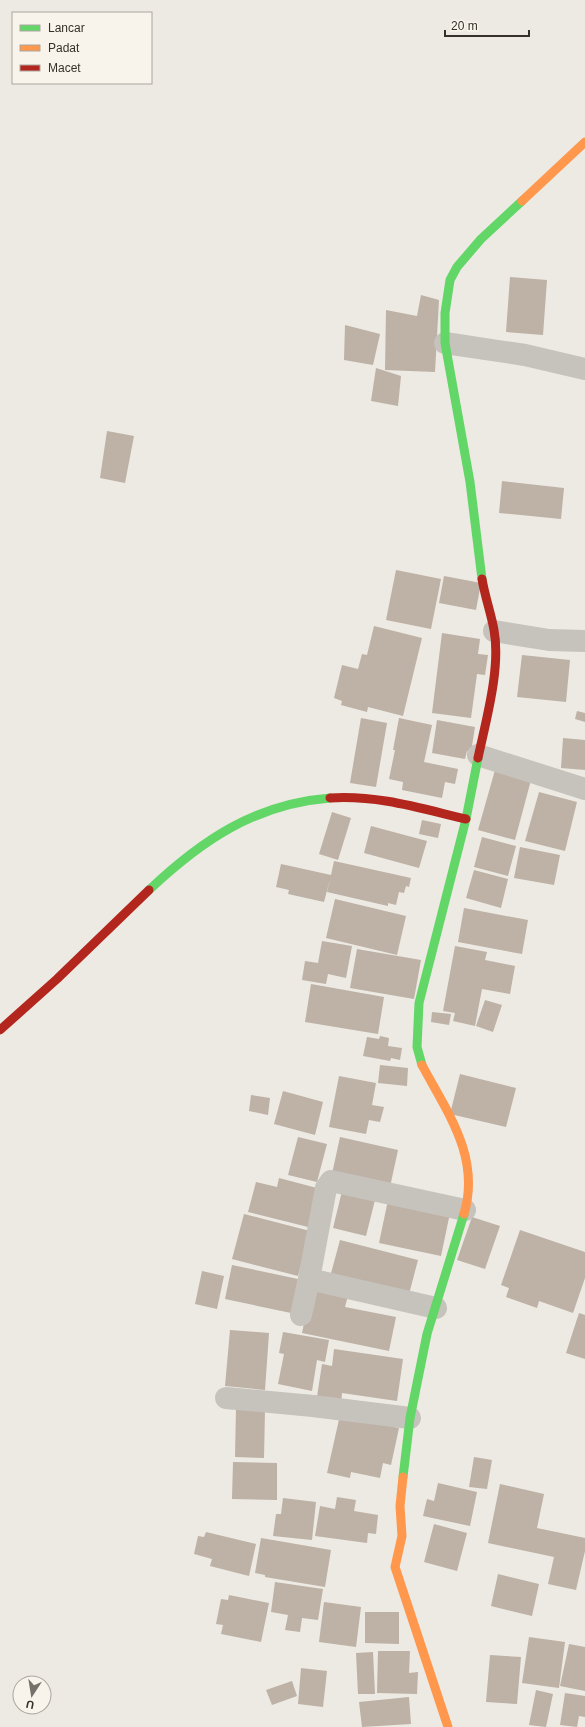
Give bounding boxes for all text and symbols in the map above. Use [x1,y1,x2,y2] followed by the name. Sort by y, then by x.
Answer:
[12,12,152,84] legend
[445,12,529,38] scale bar
[451,19,478,33] text: 20 m
[48,21,85,35] text: Lancar
[48,41,80,55] text: Padat
[48,61,81,75] text: Macet
[12,1675,52,1715] north arrow
[25,1698,35,1711] text: U

